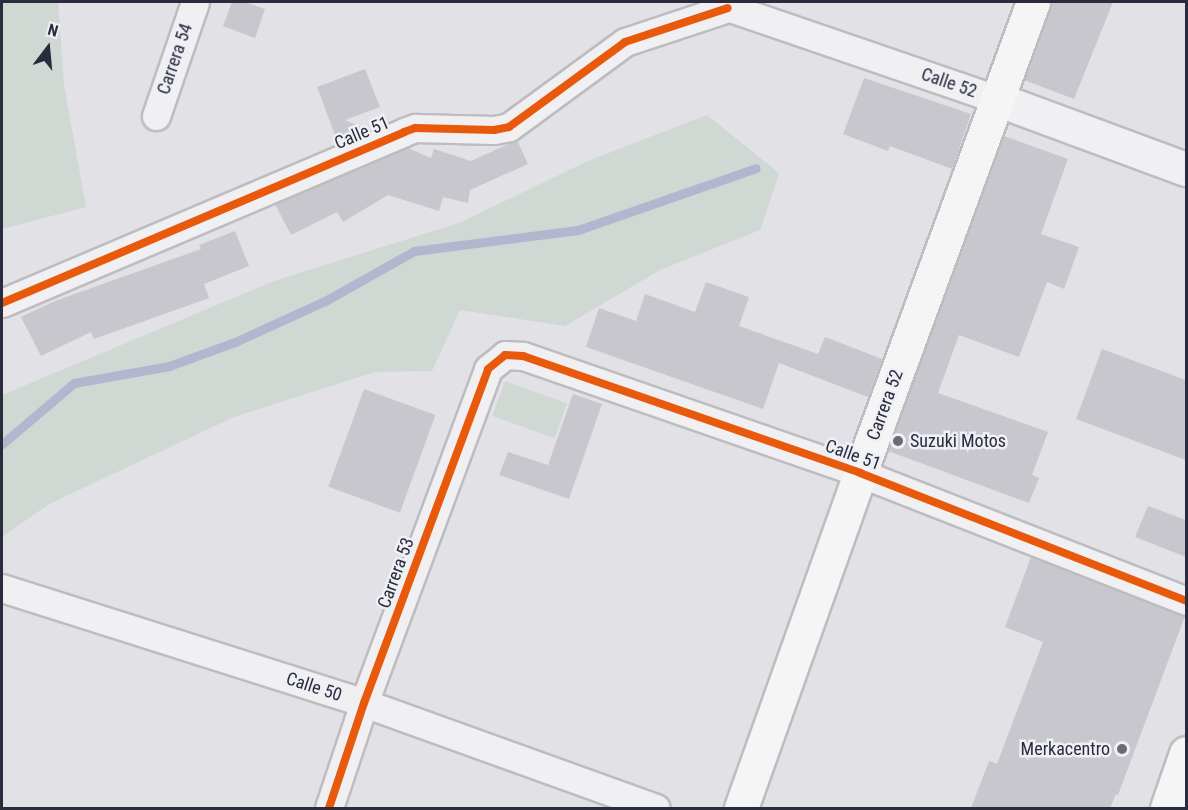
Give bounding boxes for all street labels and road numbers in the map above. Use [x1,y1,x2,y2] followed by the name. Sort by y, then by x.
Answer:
[153,21,197,97] street label: Carrera 54
[918,63,980,103] street label: Calle 52
[331,112,393,154] street label: Calle 51
[862,367,908,443] street label: Carrera 52
[822,435,884,475] street label: Calle 51
[373,535,419,611] street label: Carrera 53
[283,668,345,706] street label: Calle 50

